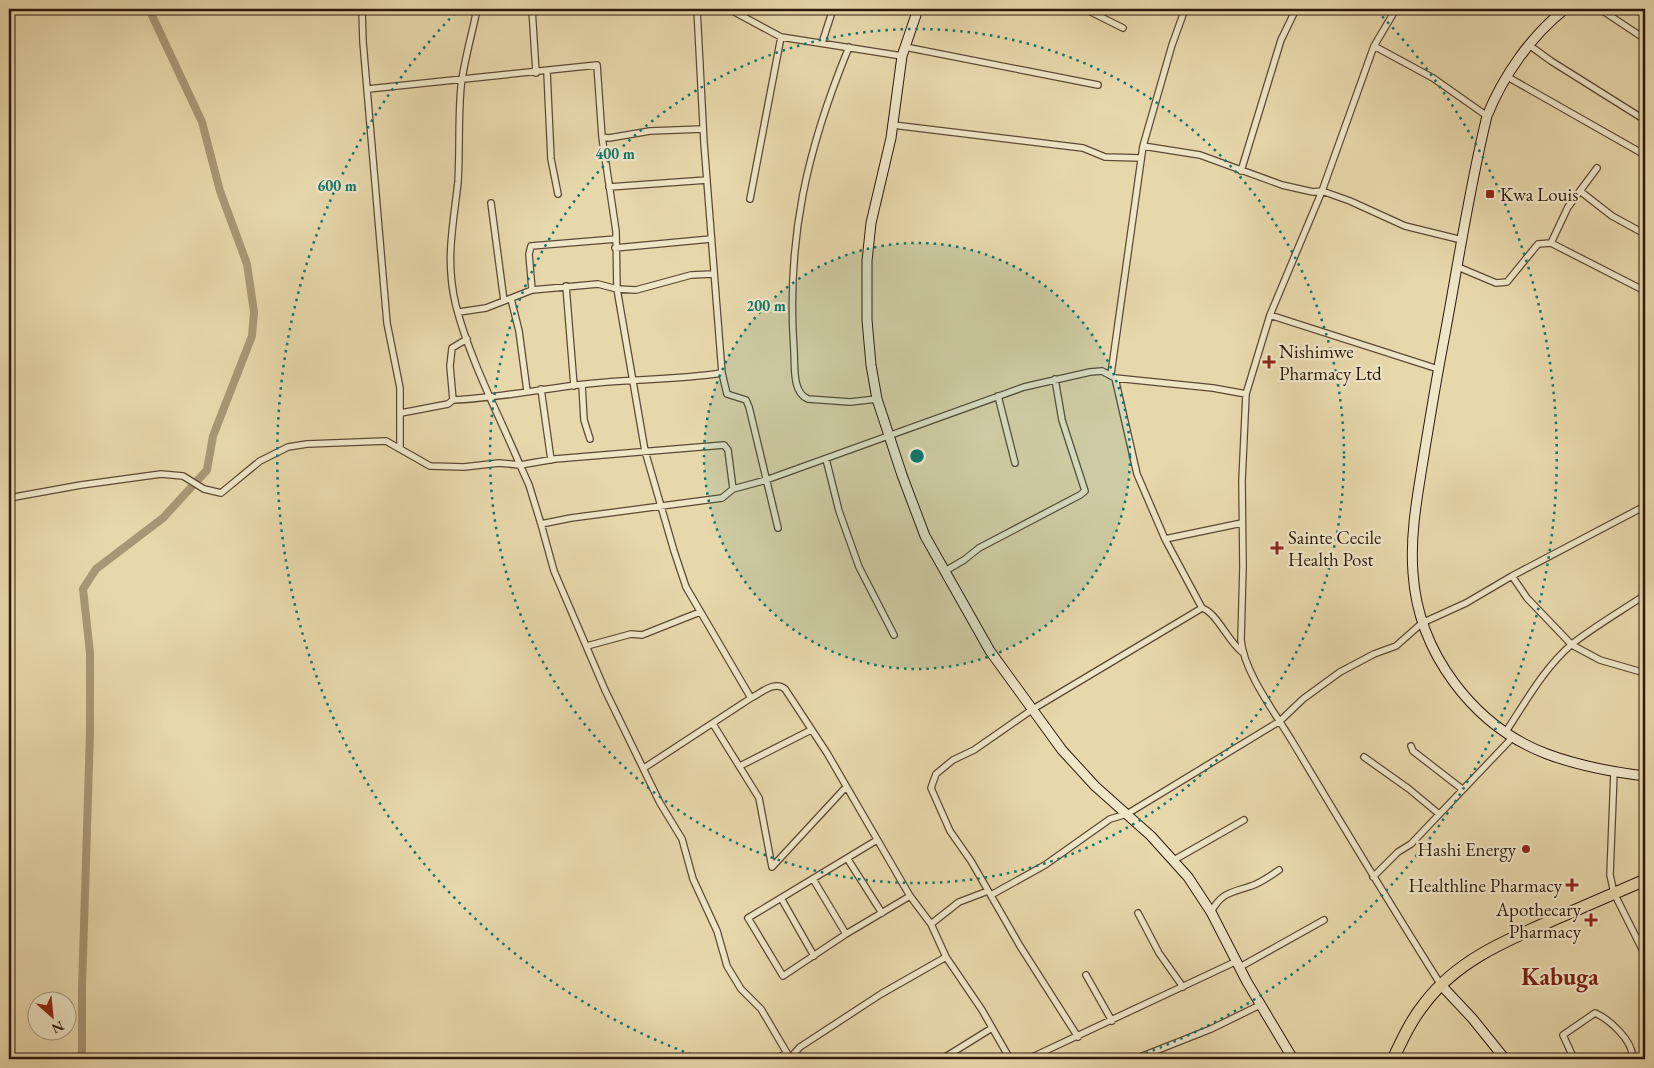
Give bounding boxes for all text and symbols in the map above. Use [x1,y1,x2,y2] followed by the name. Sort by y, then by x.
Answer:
[595,144,635,163] text: 400 m
[317,176,357,195] text: 600 m
[1500,182,1578,207] place label: Kwa Louis
[1484,188,1496,200] marker: Kwa Louis
[746,296,786,315] text: 200 m
[1279,339,1382,386] place label: Nishimwe Pharmacy Ltd
[1263,356,1275,368] marker: Nishimwe Pharmacy Ltd
[908,447,926,465] centre of rings
[1288,525,1381,572] place label: Sainte Cecile Health Post
[1270,541,1284,555] marker: Sainte Cecile Health Post
[1418,837,1517,862] place label: Hashi Energy
[1520,843,1532,855] marker: Hashi Energy
[1409,873,1563,898] place label: Healthline Pharmacy
[1566,879,1578,891] marker: Healthline Pharmacy
[1495,897,1582,944] place label: Apothecary Pharmacy
[1585,914,1597,926] marker: Apothecary Pharmacy
[1521,961,1599,993] district label: Kabuga
[28,990,78,1040] north arrow
[48,1017,67,1038] text: N

